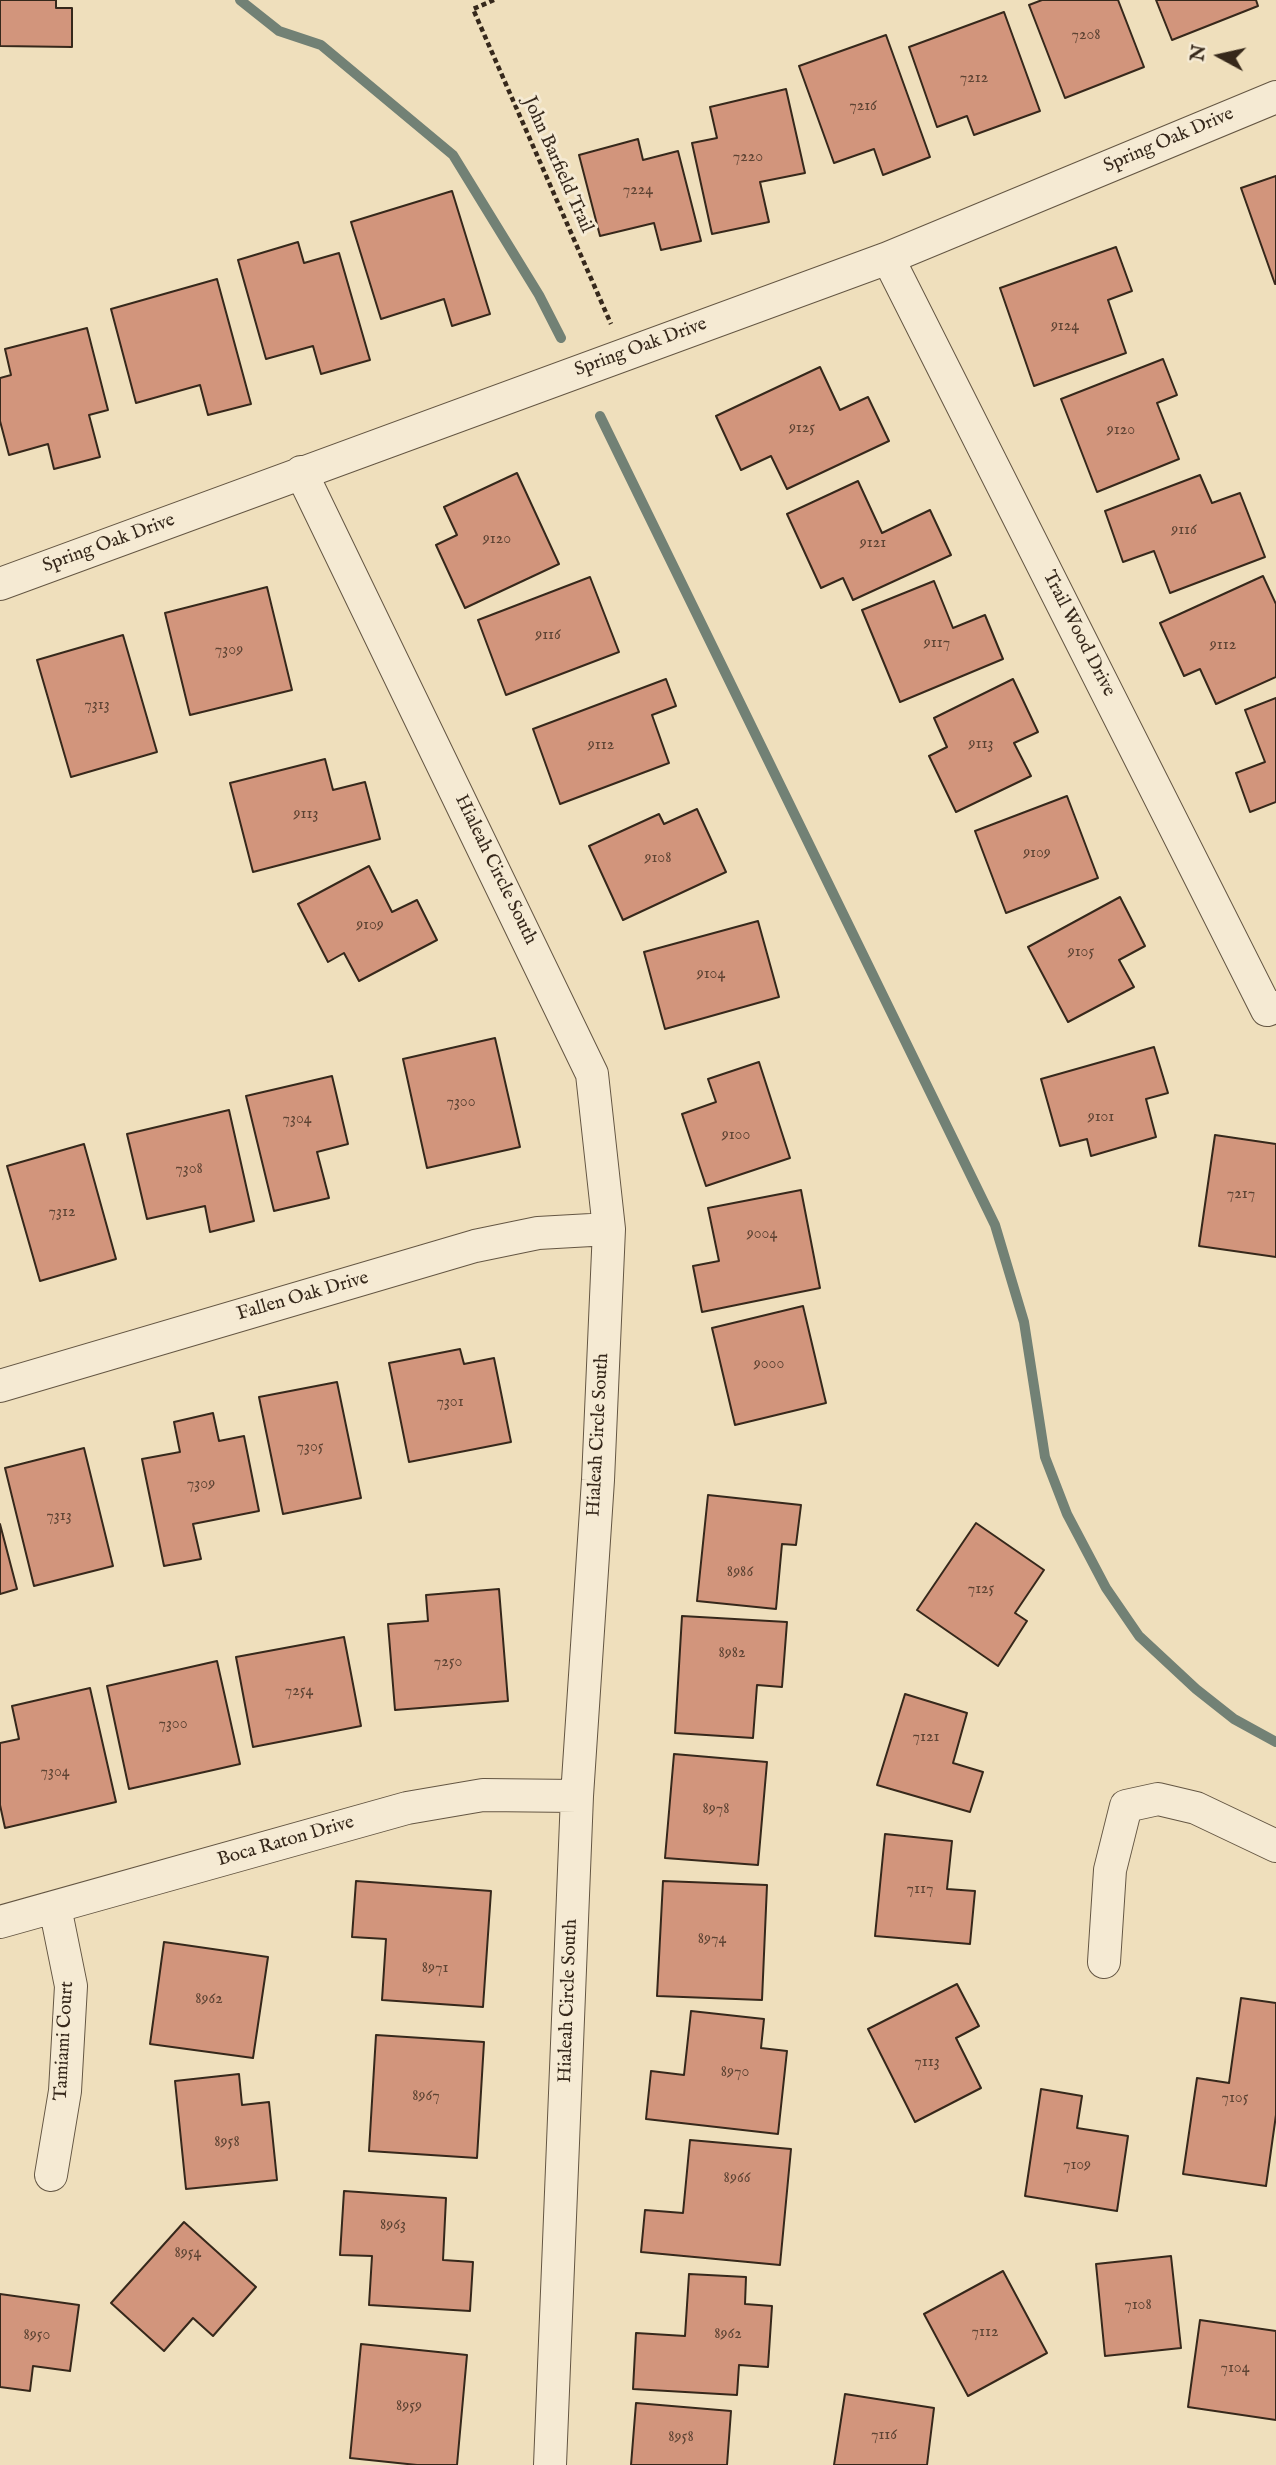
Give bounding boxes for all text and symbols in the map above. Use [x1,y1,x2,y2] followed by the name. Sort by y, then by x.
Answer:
[1185,21,1255,91] north arrow
[1071,26,1101,46] house number: 7208
[1186,43,1212,63] text: N
[960,69,988,89] house number: 7212
[517,93,597,237] street label: John Barfield Trail
[849,97,877,117] house number: 7216
[1101,103,1237,179] street label: Spring Oak Drive
[733,148,763,168] house number: 7220
[623,181,653,201] house number: 7224
[572,313,710,383] street label: Spring Oak Drive
[1051,317,1079,337] house number: 9124
[789,419,815,439] house number: 9125
[1107,421,1135,441] house number: 9120
[40,509,178,579] street label: Spring Oak Drive
[1171,521,1197,541] house number: 9116
[483,530,511,550] house number: 9120
[860,534,886,554] house number: 9121
[1036,567,1120,701] street label: Trail Wood Drive
[535,626,561,646] house number: 9116
[924,634,950,654] house number: 9117
[1210,636,1236,656] house number: 9112
[215,641,243,661] house number: 7309
[84,696,110,716] house number: 7313
[969,735,993,755] house number: 9113
[588,736,614,756] house number: 9112
[449,791,541,949] street label: Hialeah Circle South
[294,805,318,825] house number: 9113
[1023,844,1051,864] house number: 9109
[645,849,671,869] house number: 9108
[356,916,384,936] house number: 9109
[1068,943,1094,963] house number: 9105
[697,965,725,985] house number: 9104
[446,1093,476,1113] house number: 7300
[1088,1108,1114,1128] house number: 9101
[282,1110,312,1130] house number: 7304
[722,1126,750,1146] house number: 9100
[175,1160,203,1180] house number: 7308
[1227,1185,1255,1205] house number: 7217
[49,1203,75,1223] house number: 7312
[747,1225,777,1245] house number: 9004
[235,1267,371,1327] street label: Fallen Oak Drive
[583,1353,615,1517] street label: Hialeah Circle South
[754,1355,784,1375] house number: 9000
[436,1393,464,1413] house number: 7301
[296,1438,324,1458] house number: 7305
[187,1475,215,1495] house number: 7309
[46,1507,72,1527] house number: 7313
[727,1563,753,1583] house number: 8986
[968,1580,994,1600] house number: 7125
[718,1644,746,1664] house number: 8982
[434,1653,462,1673] house number: 7250
[285,1682,313,1702] house number: 7254
[158,1715,188,1735] house number: 7300
[913,1728,939,1748] house number: 7121
[40,1763,70,1783] house number: 7304
[702,1800,730,1820] house number: 8978
[215,1812,357,1872] street label: Boca Raton Drive
[907,1880,933,1900] house number: 7117
[555,1919,583,2083] street label: Hialeah Circle South
[698,1930,726,1950] house number: 8974
[422,1959,448,1979] house number: 8971
[50,1981,80,2101] street label: Tamiami Court
[195,1990,223,2010] house number: 8962
[914,2053,940,2073] house number: 7113
[721,2063,749,2083] house number: 8970
[412,2087,440,2107] house number: 8967
[1221,2089,1249,2109] house number: 7105
[214,2133,240,2153] house number: 8958
[1063,2156,1091,2176] house number: 7109
[724,2169,750,2189] house number: 8966
[380,2216,406,2236] house number: 8963
[175,2244,201,2264] house number: 8954
[1124,2296,1152,2316] house number: 7108
[972,2323,998,2343] house number: 7112
[714,2325,742,2345] house number: 8962
[24,2326,50,2346] house number: 8950
[1220,2359,1250,2379] house number: 7104
[396,2397,422,2417] house number: 8959
[871,2426,897,2446] house number: 7116
[668,2428,694,2448] house number: 8958

